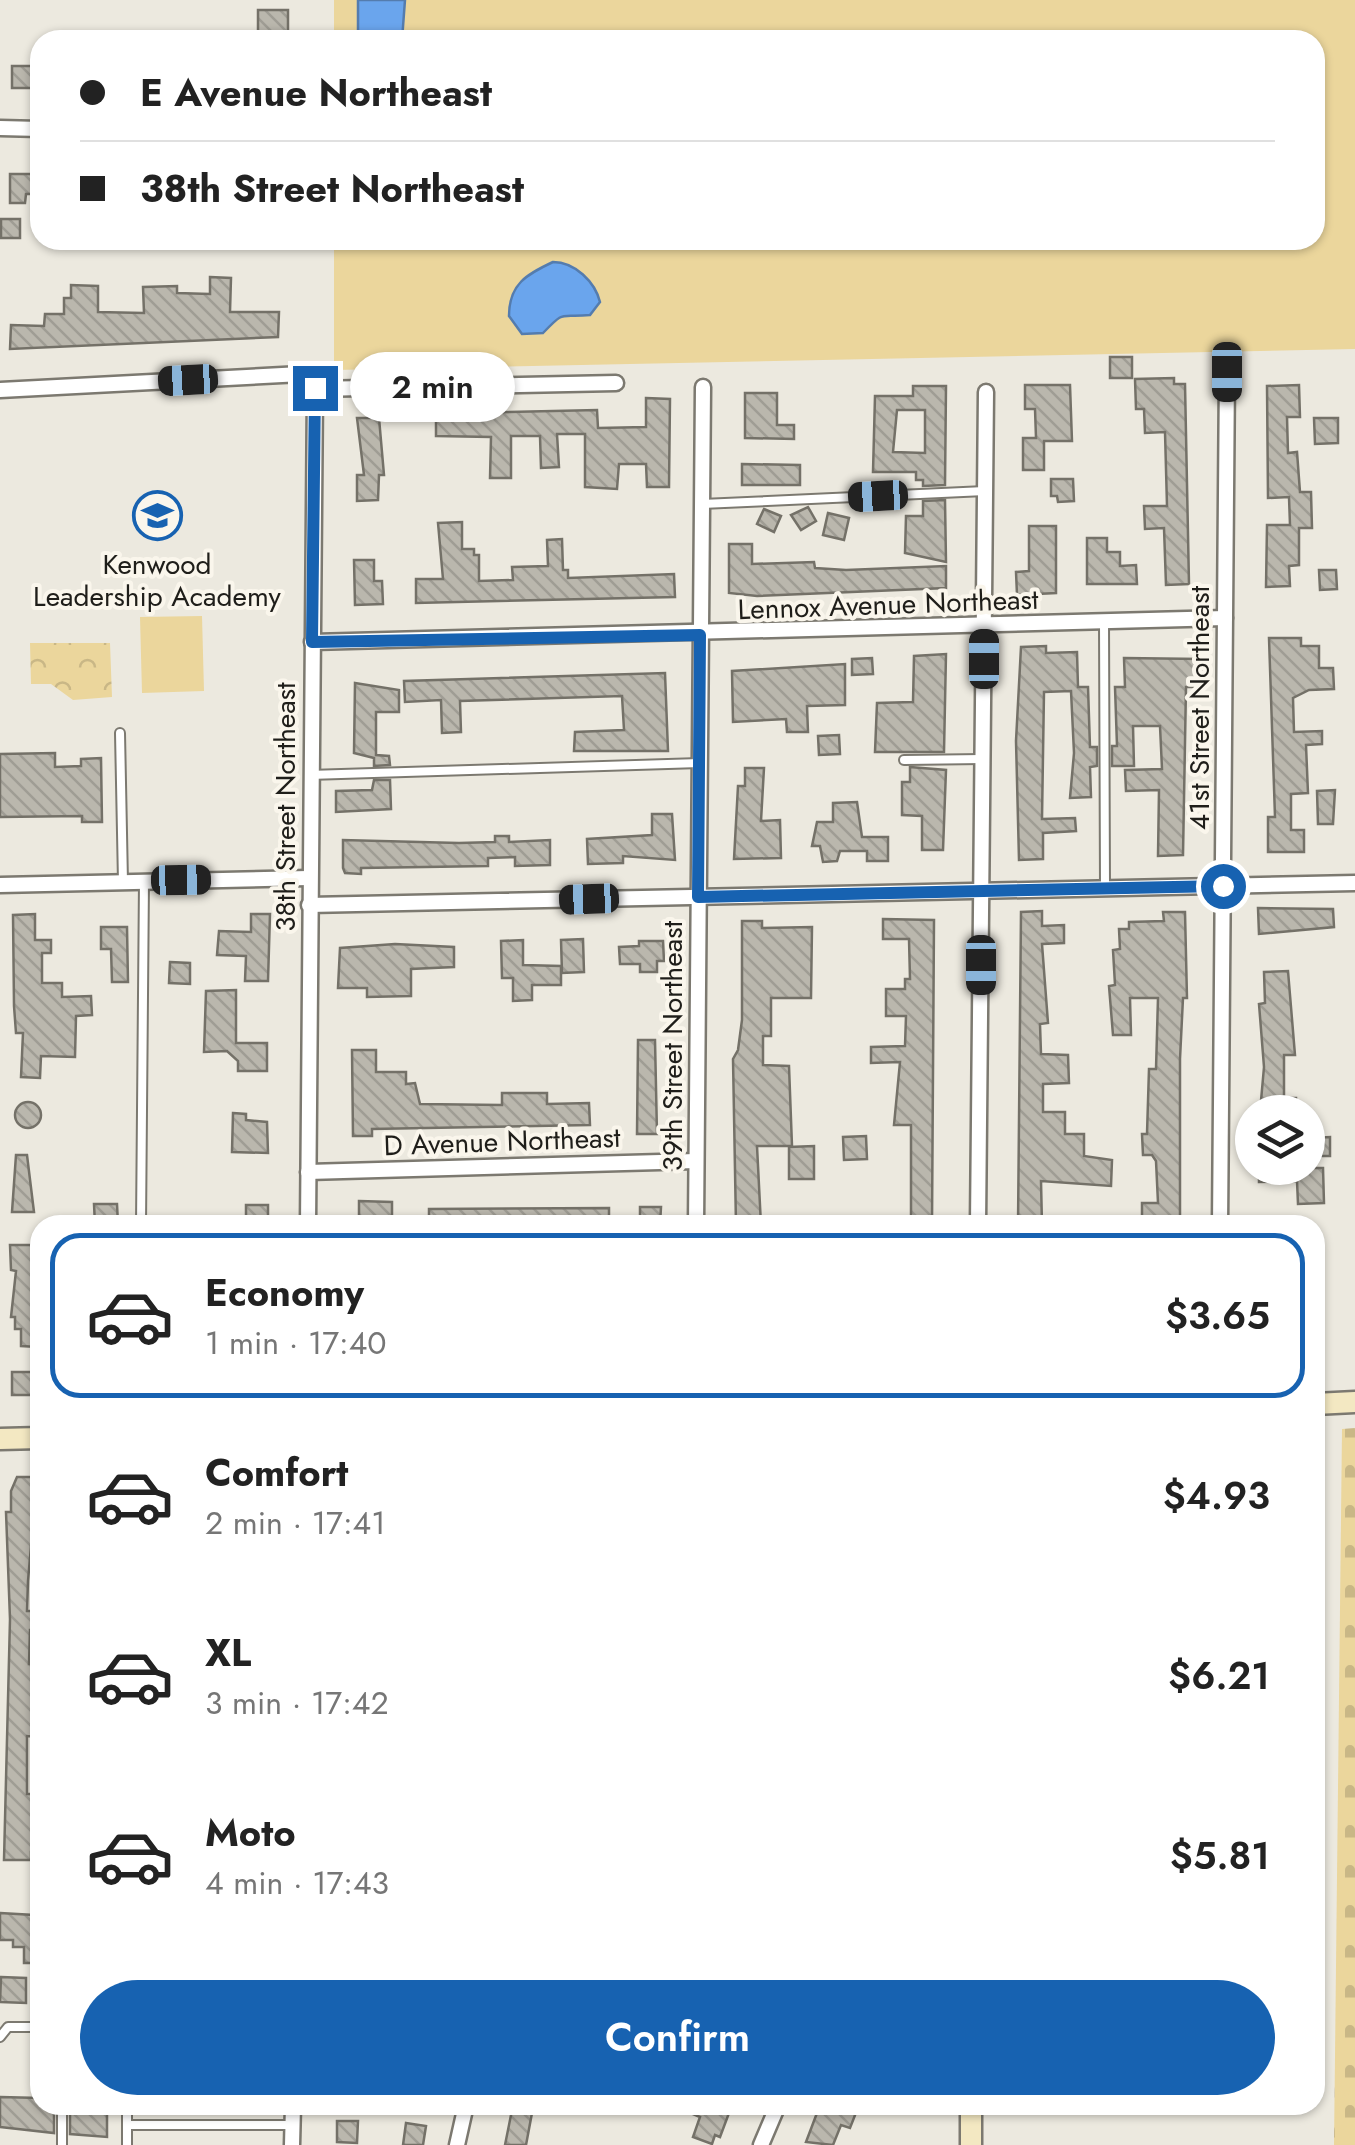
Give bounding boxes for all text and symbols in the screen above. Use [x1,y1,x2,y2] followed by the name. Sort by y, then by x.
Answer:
[140,65,492,120] text: E Avenue Northeast
[140,161,524,216] text: 38th Street Northeast
[1212,342,1242,402] car
[350,353,515,423] callout: 2 min
[157,363,219,397] car
[391,364,474,410] text: 2 min
[293,366,338,411] route end
[847,479,909,513] car
[131,490,183,542] school or university icon: Kenwood Leadership Academy
[33,544,282,617] place label: Kenwood Leadership Academy
[737,579,1039,630] street label: Lennox Avenue Northeast
[1179,586,1220,830] street label: 41st Street Northeast
[969,629,999,689] car
[265,682,306,932] street label: 38th Street Northeast
[151,864,211,896] car
[1201,864,1246,909] route start
[558,883,620,915] car
[652,921,693,1171] street label: 39th Street Northeast
[966,935,996,995] car
[1235,1095,1325,1185] map controls
[1235,1095,1325,1185] button: layers
[383,1117,621,1166] street label: D Avenue Northeast
[205,1265,364,1320] text: Economy
[85,1271,175,1361] icon: car
[1165,1288,1270,1343] text: $3.65
[205,1320,387,1366] text: 1 min · 17:40
[205,1445,348,1500] text: Comfort
[85,1451,175,1541] icon: car
[1163,1468,1270,1523] text: $4.93
[205,1500,386,1546] text: 2 min · 17:41
[205,1625,251,1680] text: XL
[85,1631,175,1721] icon: car
[1168,1648,1270,1703] text: $6.21
[205,1680,389,1726] text: 3 min · 17:42
[205,1805,296,1860] text: Moto
[85,1811,175,1901] icon: car
[1170,1828,1270,1883] text: $5.81
[205,1860,389,1906] text: 4 min · 17:43
[80,1980,1275,2095] button: Confirm

